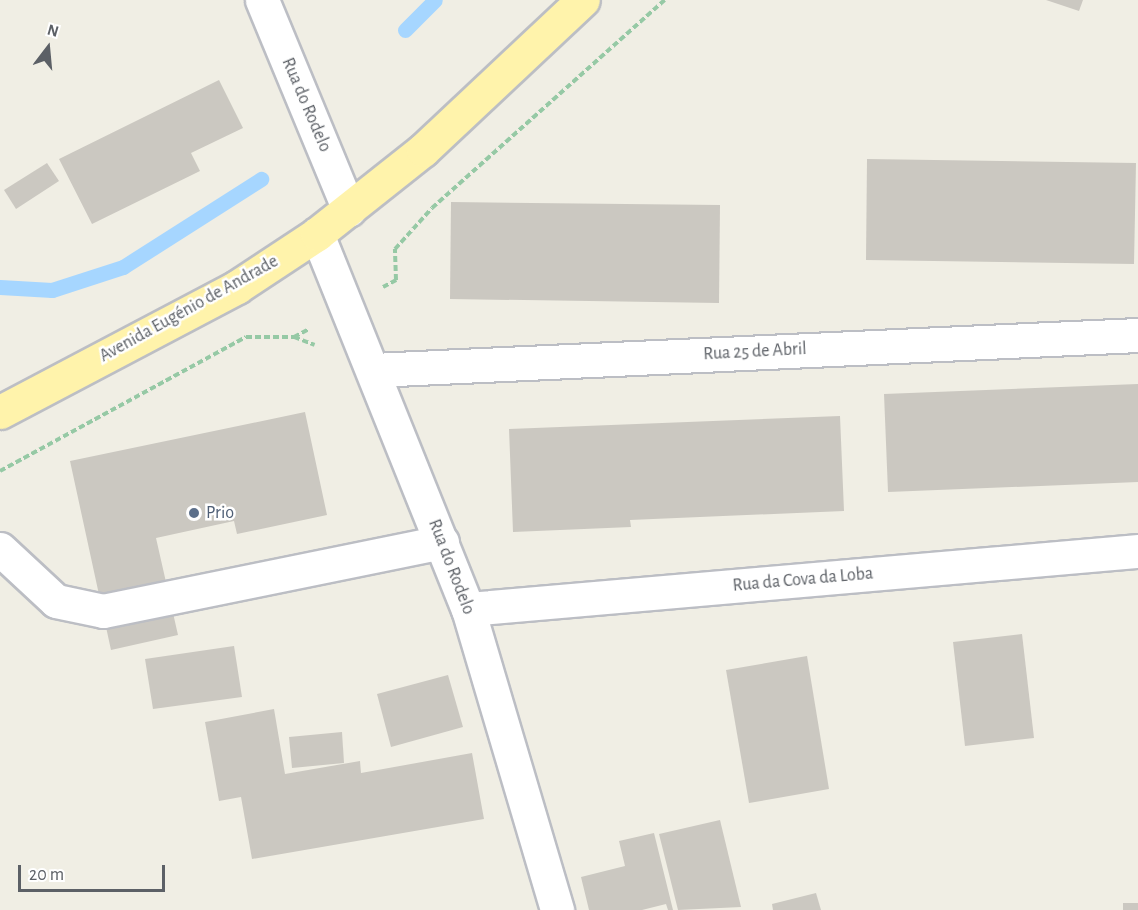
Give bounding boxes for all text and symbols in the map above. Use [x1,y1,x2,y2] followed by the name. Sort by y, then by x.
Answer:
[18,18,78,78] north arrow
[45,21,61,40] text: N
[276,55,336,155] street label: Rua do Rodelo
[96,251,282,367] street label: Avenida Eugénio de Andrade
[703,339,807,365] street label: Rua 25 de Abril
[206,502,234,524] place label: Prio
[187,506,201,520] marker: Prio
[423,516,479,618] street label: Rua do Rodelo
[732,563,874,597] street label: Rua da Cova da Loba
[21,853,168,891] scale bar
[29,866,64,884] text: 20 m

